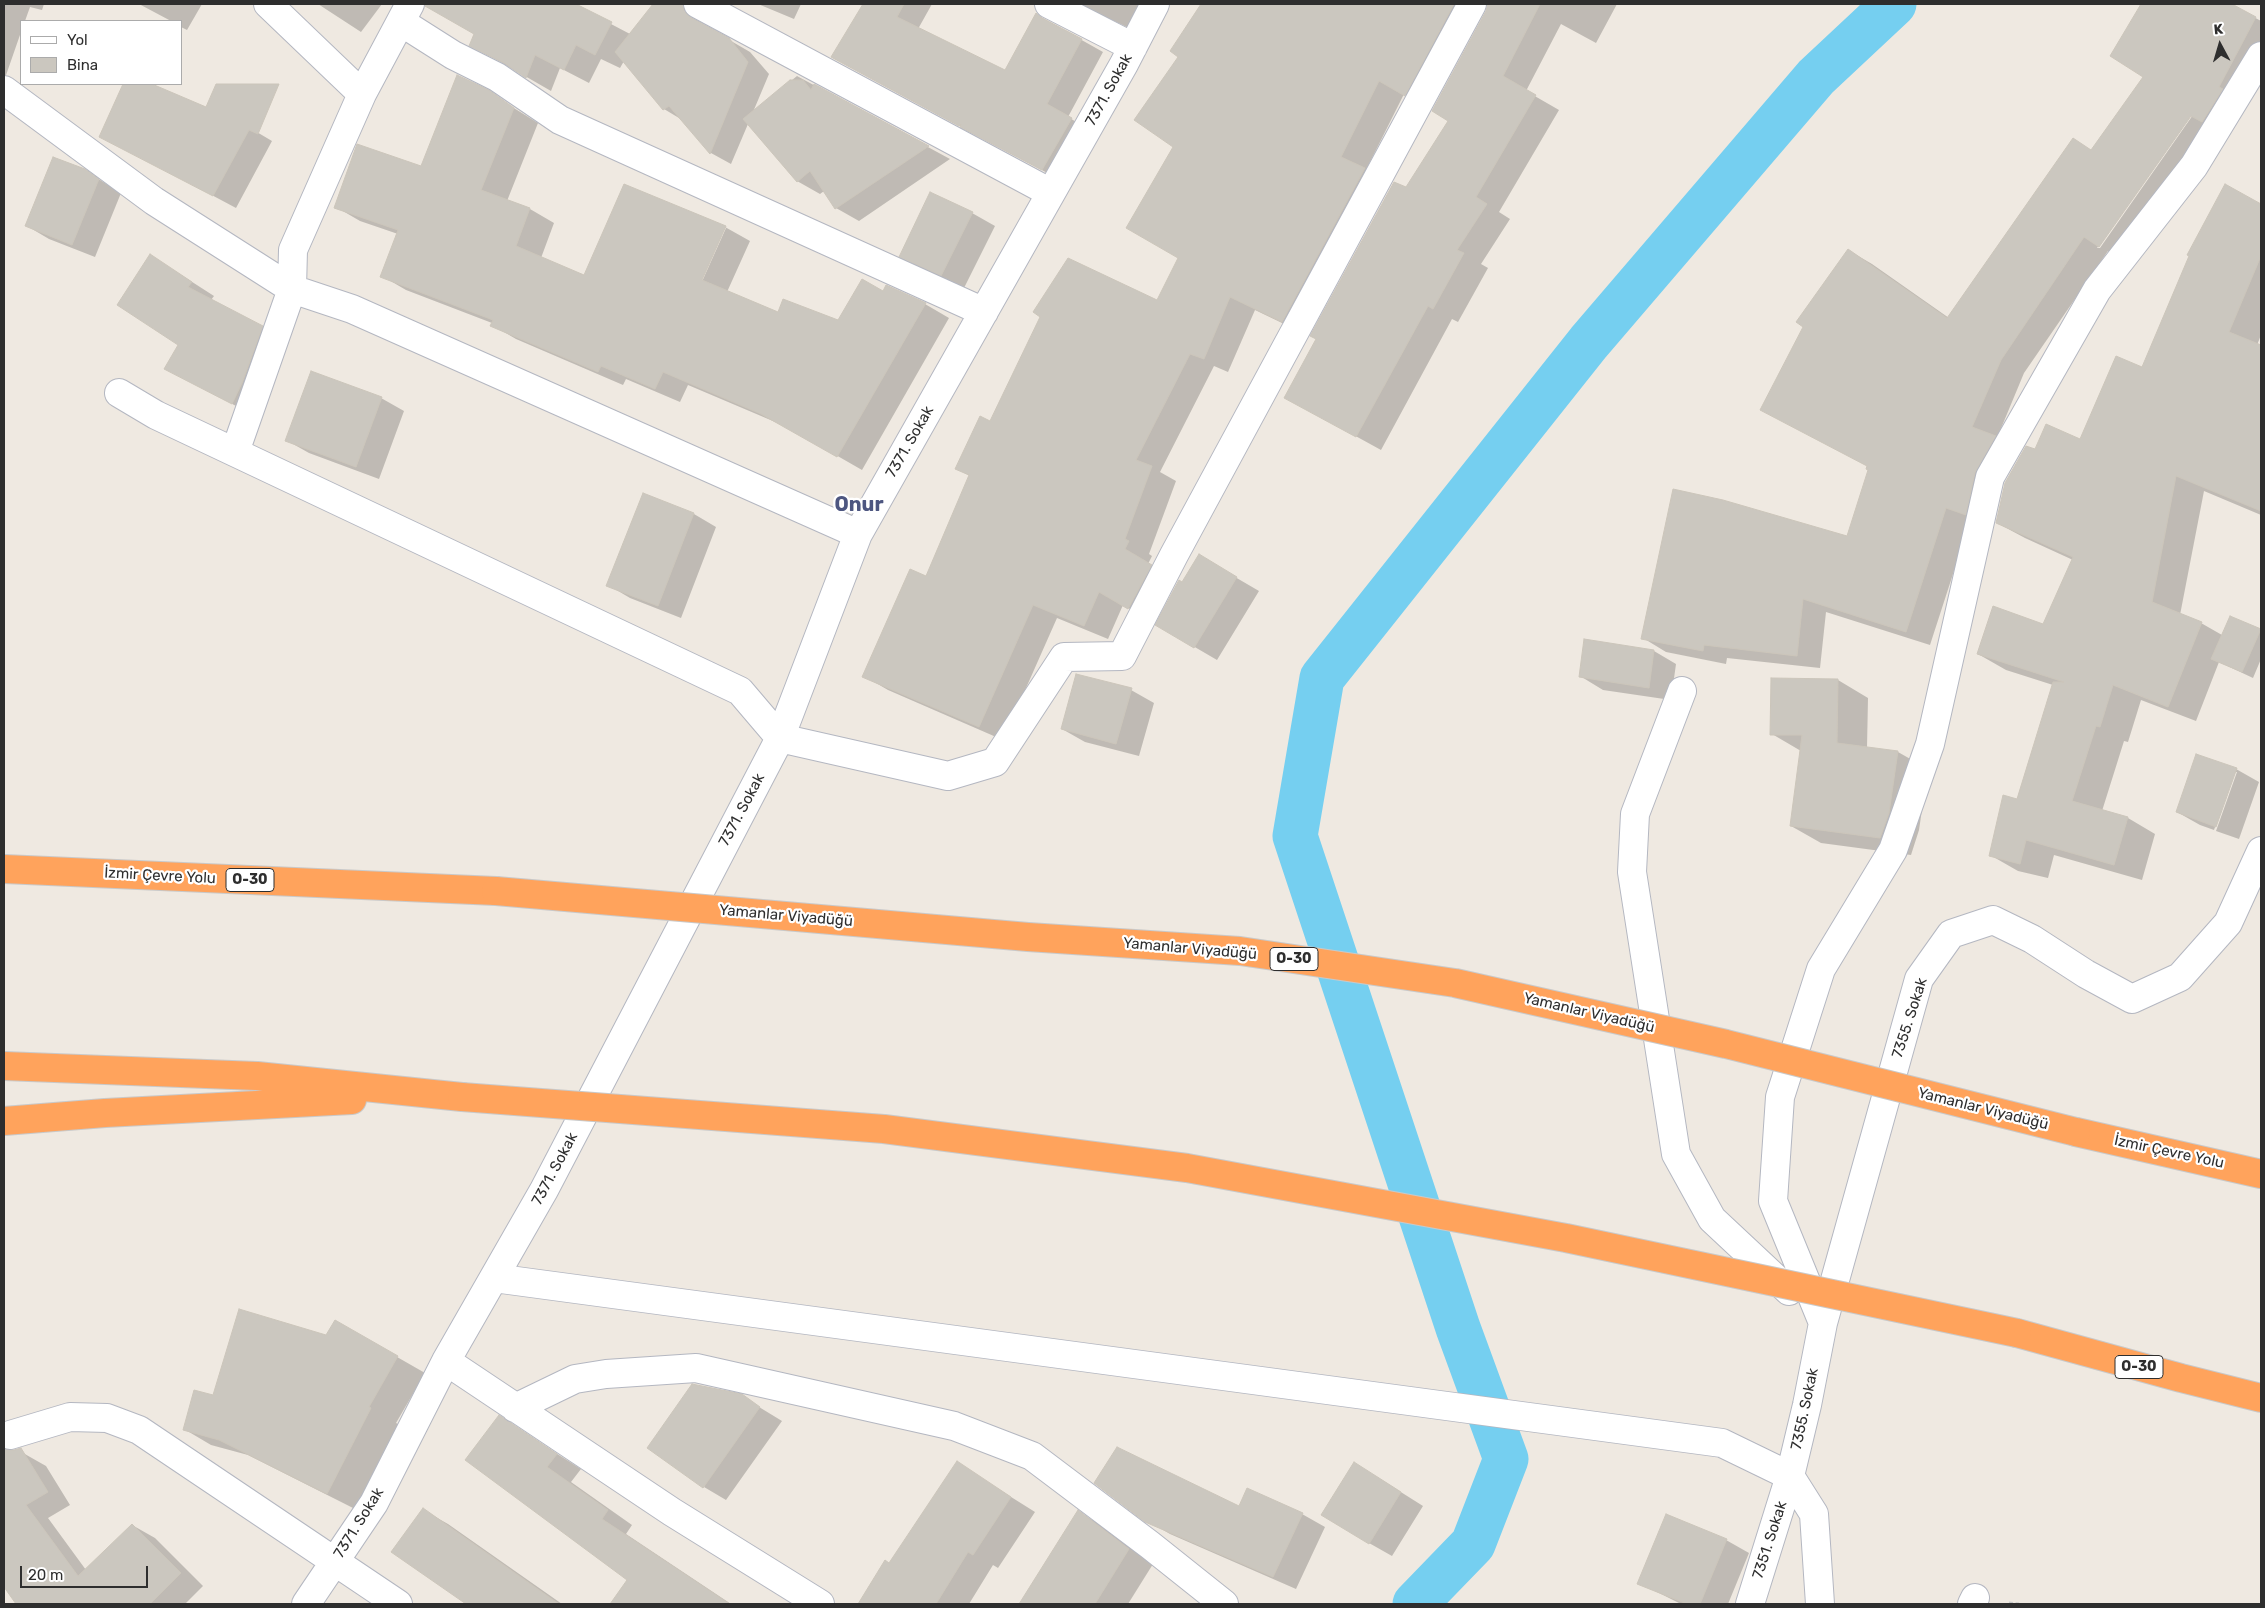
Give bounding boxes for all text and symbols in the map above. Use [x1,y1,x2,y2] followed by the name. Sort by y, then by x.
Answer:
[20,20,182,85] legend
[2195,20,2245,70] north arrow
[2213,21,2224,39] text: K
[67,31,88,49] text: Yol
[1082,51,1136,129] street label: 7371. Sokak
[67,56,98,74] text: Bina
[882,403,938,481] street label: 7371. Sokak
[835,493,883,517] district label: Onur
[715,771,769,849] street label: 7371. Sokak
[104,864,216,888] street label: İzmir Çevre Yolu
[226,868,274,892] road number: O-30
[718,901,854,931] street label: Yamanlar Viyadüğü
[1122,934,1258,964] street label: Yamanlar Viyadüğü
[1270,948,1318,971] road number: O-30
[1889,976,1931,1060] street label: 7355. Sokak
[1522,989,1656,1037] street label: Yamanlar Viyadüğü
[1916,1084,2050,1134] street label: Yamanlar Viyadüğü
[528,1130,582,1208] street label: 7371. Sokak
[2112,1132,2226,1172] street label: İzmir Çevre Yolu
[2115,1355,2163,1378] road number: O-30
[1788,1366,1822,1452] street label: 7355. Sokak
[330,1484,388,1562] street label: 7371. Sokak
[1749,1499,1791,1581] street label: 7351. Sokak
[22,1556,150,1588] scale bar
[28,1566,63,1584] text: 20 m

